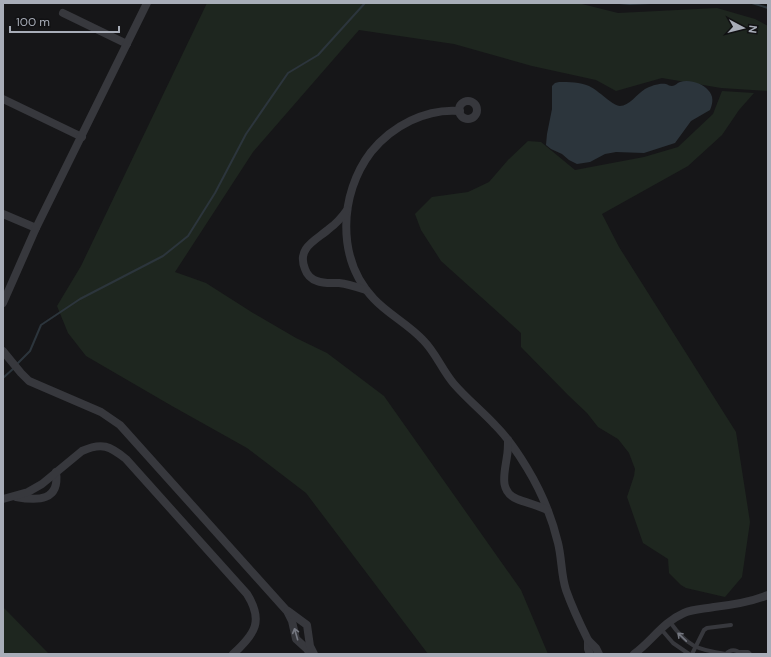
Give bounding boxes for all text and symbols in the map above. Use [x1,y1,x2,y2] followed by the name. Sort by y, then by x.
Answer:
[10,8,119,34] scale bar
[723,8,763,48] north arrow
[16,14,50,30] text: 100 m
[745,24,760,34] text: N
[292,628,299,641] one-way arrow
[677,632,687,642] one-way arrow

